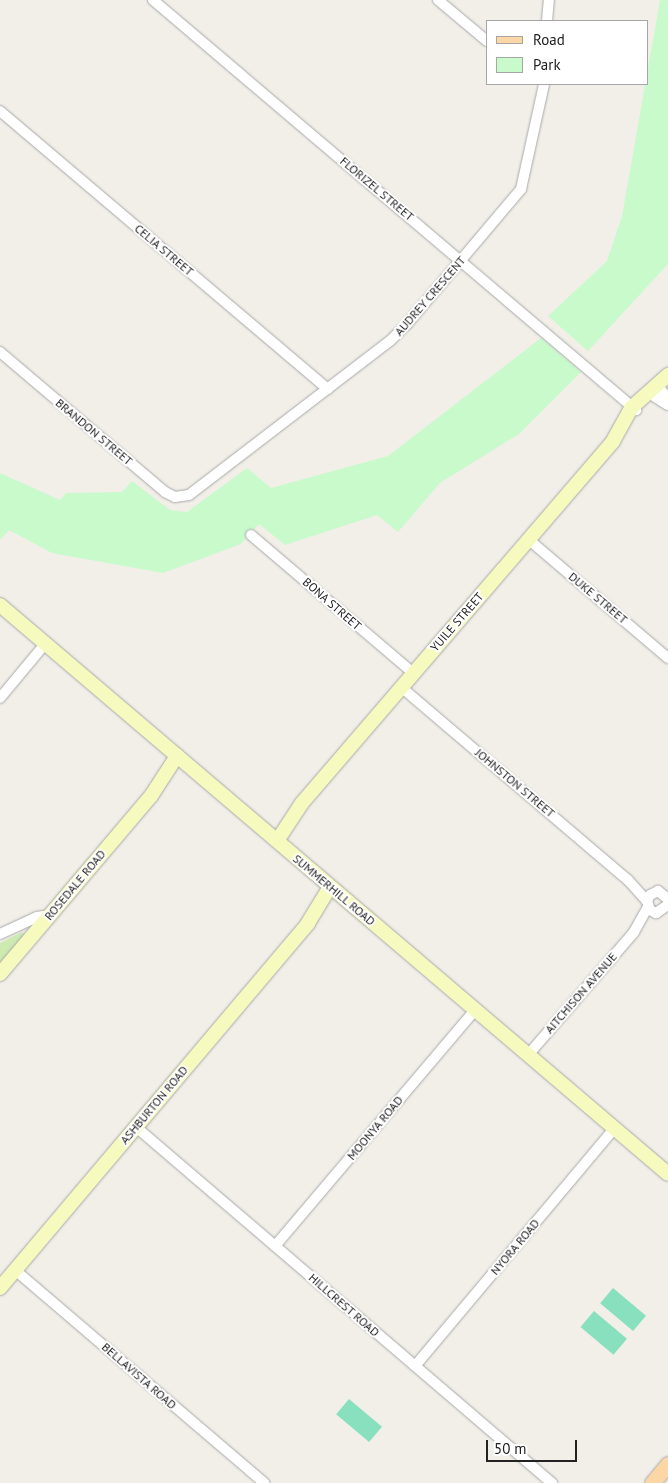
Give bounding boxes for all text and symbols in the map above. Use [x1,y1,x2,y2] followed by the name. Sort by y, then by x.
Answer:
[486,20,648,85] legend
[533,30,565,49] text: Road
[533,55,561,74] text: Park
[337,154,417,224] street label: FLORIZEL STREET
[131,221,197,279] street label: CELIA STREET
[391,253,469,339] street label: AUDREY CRESCENT
[53,396,135,468] street label: BRANDON STREET
[566,569,630,627] street label: DUKE STREET
[300,575,364,633] street label: BONA STREET
[427,590,487,654] street label: YUILE STREET
[472,746,558,820] street label: JOHNSTON STREET
[41,847,109,923] street label: ROSEDALE ROAD
[290,851,378,929] street label: SUMMERHILL ROAD
[542,949,620,1037] street label: AITCHISON AVENUE
[117,1063,191,1147] street label: ASHBURTON ROAD
[344,1093,406,1163] street label: MOONYA ROAD
[487,1216,543,1278] street label: NYORA ROAD
[306,1270,382,1340] street label: HILLCREST ROAD
[99,1340,179,1412] street label: BELLAVISTA ROAD
[488,1430,579,1462] scale bar
[494,1439,527,1458] text: 50 m

